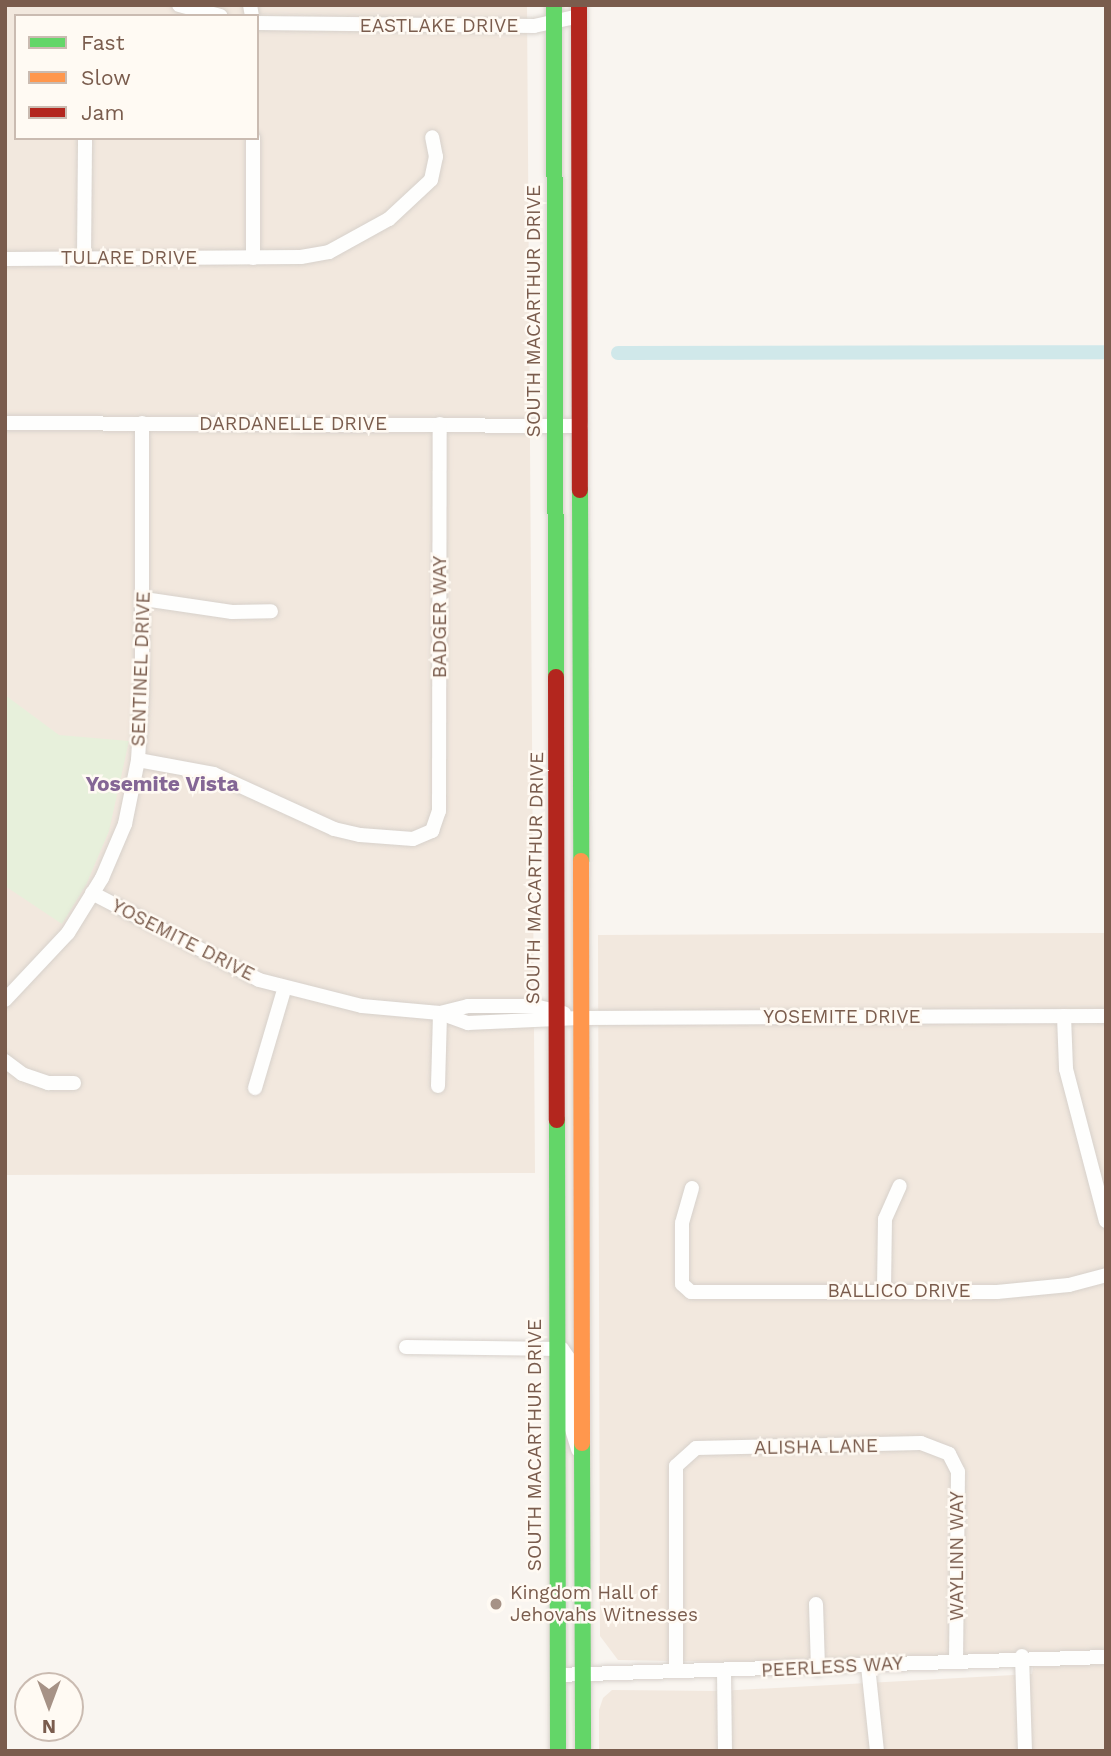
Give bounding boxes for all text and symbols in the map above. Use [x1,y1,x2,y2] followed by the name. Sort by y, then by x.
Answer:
[14,14,259,140] legend
[360,15,518,37] street label: EASTLAKE DRIVE
[81,30,125,55] text: Fast
[81,65,131,90] text: Slow
[81,100,124,125] text: Jam
[523,185,545,437] street label: SOUTH MACARTHUR DRIVE
[61,247,197,269] street label: TULARE DRIVE
[199,413,387,435] street label: DARDANELLE DRIVE
[429,555,451,679] street label: BADGER WAY
[127,591,155,747] street label: SENTINEL DRIVE
[521,752,549,1004] street label: SOUTH MACARTHUR DRIVE
[85,771,239,797] district label: Yosemite Vista
[108,894,258,986] street label: YOSEMITE DRIVE
[763,1006,921,1028] street label: YOSEMITE DRIVE
[827,1280,971,1302] street label: BALLICO DRIVE
[524,1319,546,1571] street label: SOUTH MACARTHUR DRIVE
[753,1435,879,1459] street label: ALISHA LANE
[946,1491,968,1621] street label: WAYLINN WAY
[510,1582,698,1626] place label: Kingdom Hall of Jehovahs Witnesses
[488,1596,504,1612] marker: Kingdom Hall of Jehovahs Witnesses
[760,1652,904,1682] street label: PEERLESS WAY
[14,1672,84,1742] north arrow
[42,1715,56,1738] text: N

